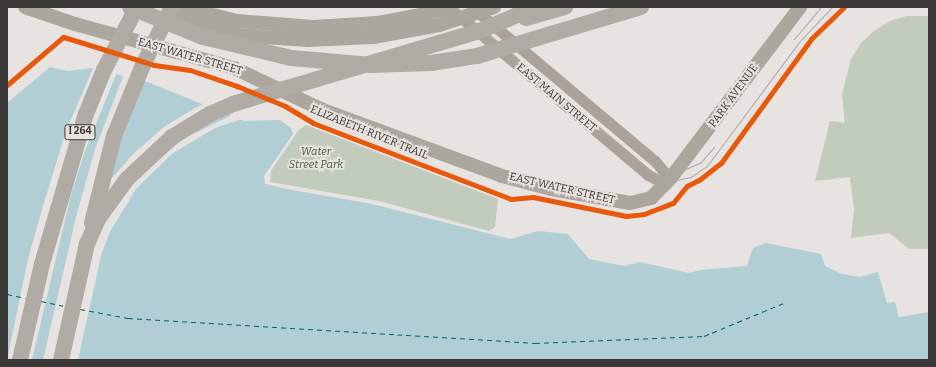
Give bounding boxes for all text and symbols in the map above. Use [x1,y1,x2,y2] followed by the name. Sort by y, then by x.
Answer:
[136,36,244,78] street label: EAST WATER STREET
[513,61,599,135] street label: EAST MAIN STREET
[707,62,761,130] street label: PARK AVENUE
[308,103,430,163] street label: ELIZABETH RIVER TRAIL
[64,124,96,140] road number: I 264
[289,146,343,172] park label: Water Street Park
[508,170,616,208] street label: EAST WATER STREET

